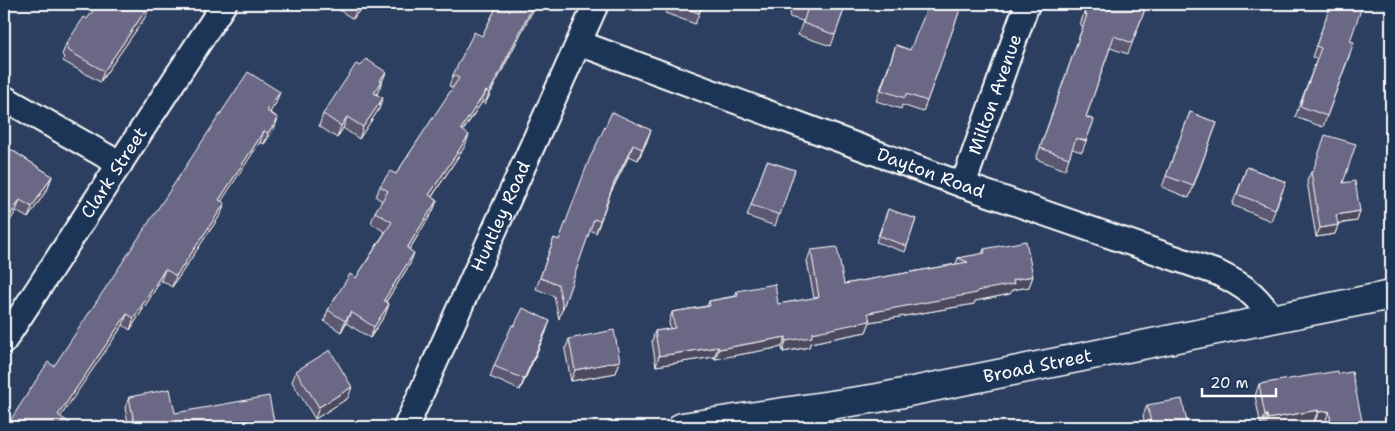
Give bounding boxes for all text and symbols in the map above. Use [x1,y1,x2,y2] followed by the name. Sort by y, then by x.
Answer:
[963,31,1027,158] street label: Milton Avenue
[75,122,153,223] street label: Clark Street
[873,142,988,204] street label: Dayton Road
[465,157,536,275] street label: Huntley Road
[981,343,1094,389] street label: Broad Street
[1202,366,1276,398] scale bar
[1210,373,1249,393] text: 20 m

